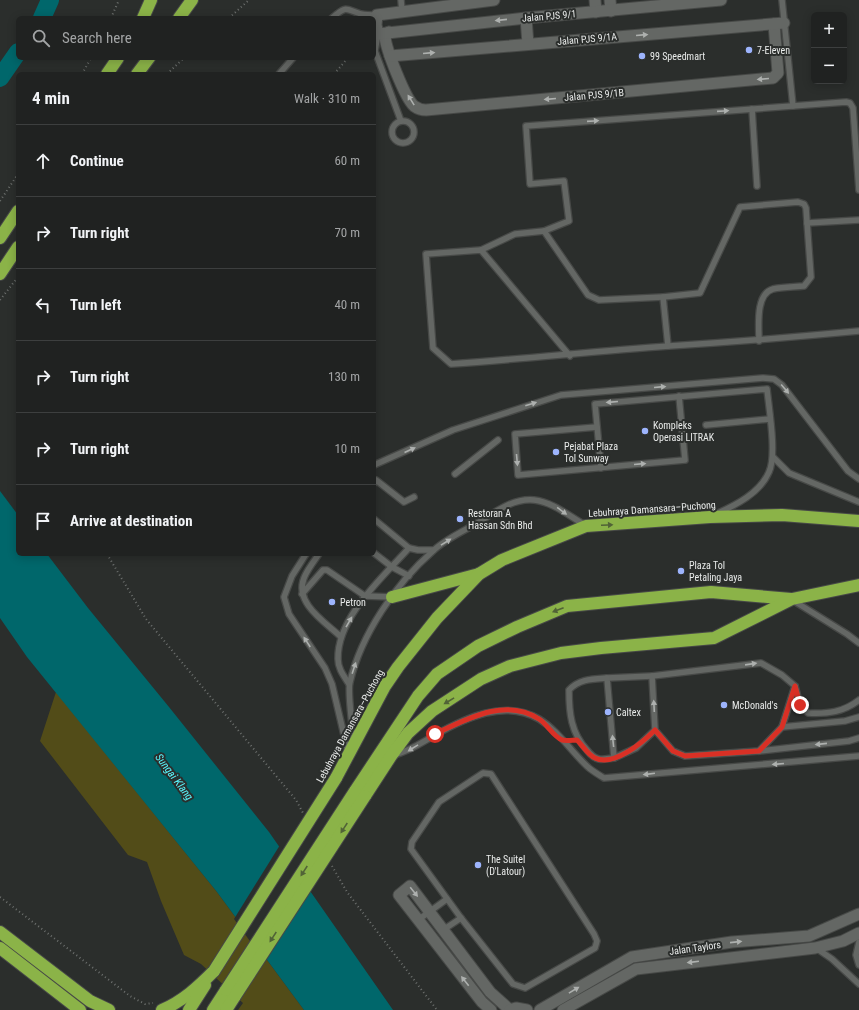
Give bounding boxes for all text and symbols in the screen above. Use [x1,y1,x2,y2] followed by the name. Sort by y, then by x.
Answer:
[521,8,577,24] street label: Jalan PJS 9/1
[811,12,847,84] map controls
[811,12,847,48] button: +
[16,16,376,60] search box
[495,17,507,24] one-way arrow
[30,27,52,49] icon: search
[62,29,132,47] text: Search here
[557,31,618,47] street label: Jalan PJS 9/1A
[636,31,648,38] one-way arrow
[744,45,754,55] marker: 7-Eleven
[757,45,790,56] place label: 7-Eleven
[811,48,847,84] button: −
[423,49,435,56] one-way arrow
[637,51,647,61] marker: 99 Speedmart
[650,51,705,62] place label: 99 Speedmart
[757,76,769,82] one-way arrow
[564,87,624,103] street label: Jalan PJS 9/1B
[32,88,70,108] text: 4 min
[294,91,360,106] text: Walk · 310 m
[407,94,414,106] one-way arrow
[544,96,556,102] one-way arrow
[717,108,729,115] one-way arrow
[587,118,599,125] one-way arrow
[32,150,54,172] icon: ahead
[70,152,124,170] text: Continue
[334,153,360,168] text: 60 m
[32,222,54,244] icon: right
[70,224,129,242] text: Turn right
[334,225,360,240] text: 70 m
[32,294,54,316] icon: left
[70,296,121,314] text: Turn left
[334,297,360,312] text: 40 m
[32,366,54,388] icon: right
[70,368,129,386] text: Turn right
[328,369,360,384] text: 130 m
[653,383,666,390] one-way arrow
[781,384,790,394] one-way arrow
[606,399,618,406] one-way arrow
[525,401,537,407] one-way arrow
[653,420,715,443] place label: Kompleks Operasi LITRAK
[640,426,650,436] marker: Kompleks Operasi LITRAK
[32,438,54,460] icon: right
[70,440,129,458] text: Turn right
[334,441,360,456] text: 10 m
[564,441,618,464] place label: Pejabat Plaza Tol Sunway
[404,446,416,452] one-way arrow
[551,447,561,457] marker: Pejabat Plaza Tol Sunway
[513,454,520,466] one-way arrow
[634,460,646,467] one-way arrow
[588,499,716,519] street label: Lebuhraya Damansara–Puchong
[557,507,568,515] one-way arrow
[468,508,533,531] place label: Restoran A Hassan Sdn Bhd
[32,510,54,532] icon: arrive
[70,512,193,530] text: Arrive at destination
[455,514,465,524] marker: Restoran A Hassan Sdn Bhd
[601,521,613,528] one-way arrow
[441,538,451,546] one-way arrow
[689,560,742,583] place label: Plaza Tol Petaling Jaya
[676,566,686,576] marker: Plaza Tol Petaling Jaya
[327,597,337,607] marker: Petron
[340,597,366,608] place label: Petron
[551,607,563,613] one-way arrow
[345,616,352,628] one-way arrow
[304,636,311,648] one-way arrow
[351,661,357,673] one-way arrow
[745,661,757,667] one-way arrow
[314,667,386,785] street label: Lebuhraya Damansara–Puchong
[791,696,809,714] route end
[444,697,454,705] one-way arrow
[650,700,657,712] one-way arrow
[719,700,729,710] marker: McDonald's
[732,700,778,711] place label: McDonald's
[603,707,613,717] marker: Caltex
[616,707,641,718] place label: Caltex
[426,725,444,743] route start
[609,735,616,747] one-way arrow
[815,741,827,748] one-way arrow
[407,745,419,752] one-way arrow
[152,751,196,803] water label: Sungai Klang
[772,760,785,767] one-way arrow
[643,771,655,777] one-way arrow
[340,823,348,834] one-way arrow
[486,854,525,878] place label: The Suitel (D'Latour)
[473,860,483,870] marker: The Suitel (D'Latour)
[300,865,307,876] one-way arrow
[410,887,418,897] one-way arrow
[269,932,277,942] one-way arrow
[668,939,722,957] street label: Jalan Taylors
[730,939,742,945] one-way arrow
[687,959,699,965] one-way arrow
[461,976,470,987] one-way arrow
[568,987,580,994] one-way arrow

